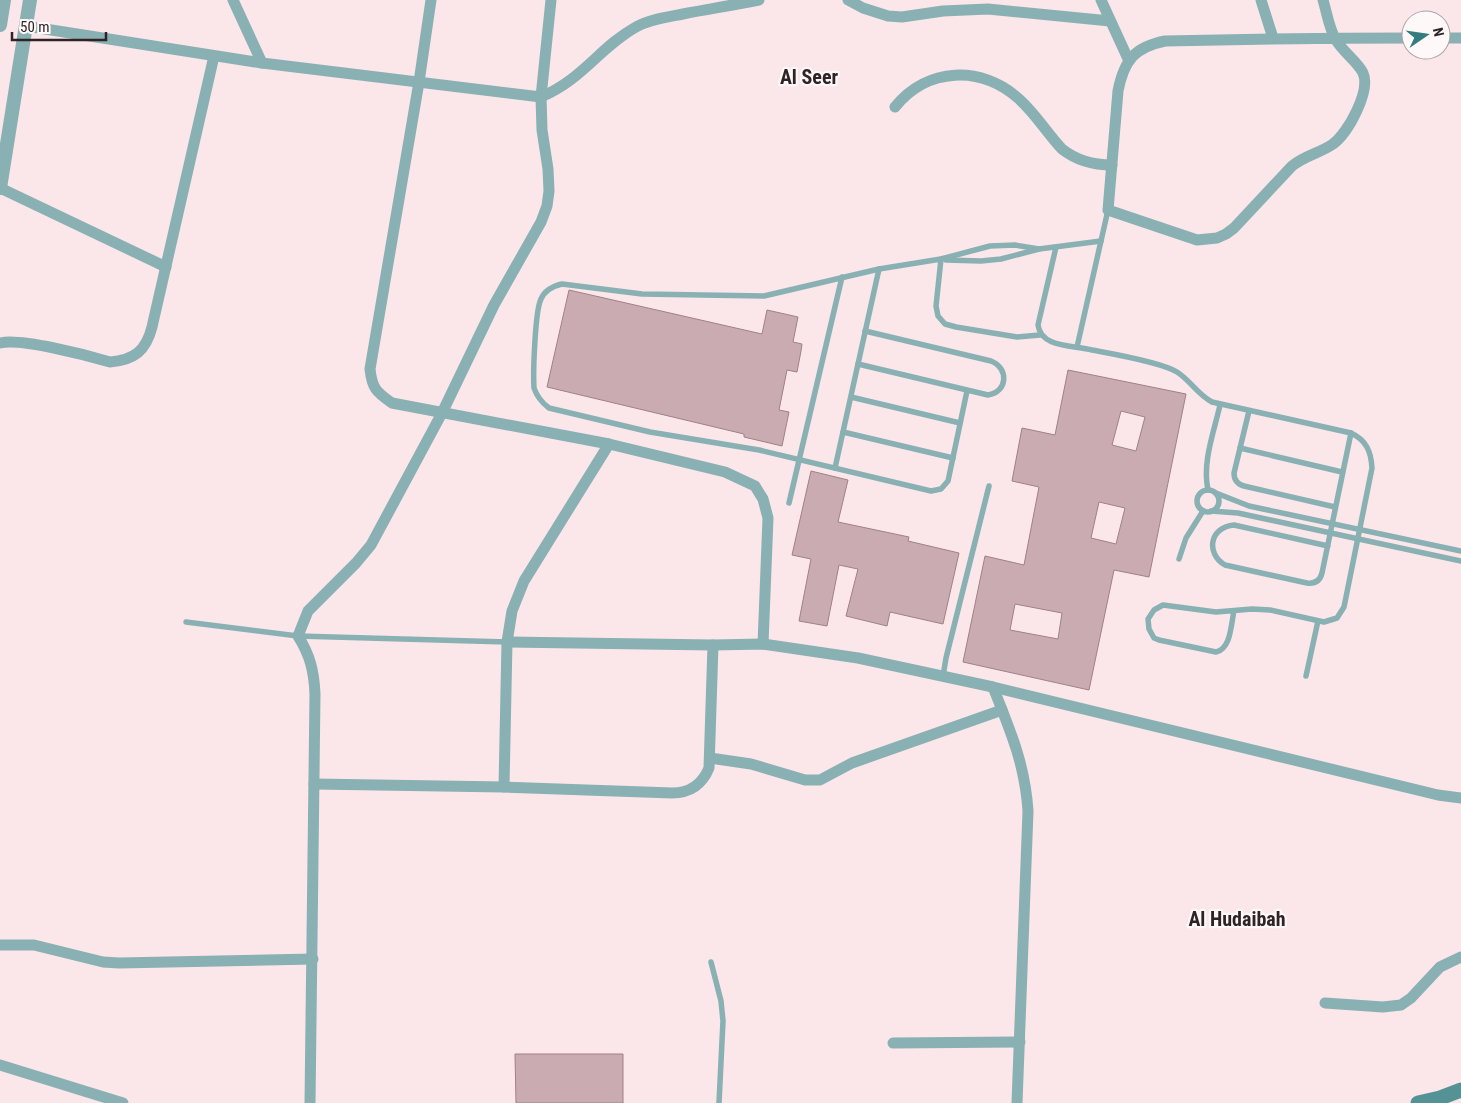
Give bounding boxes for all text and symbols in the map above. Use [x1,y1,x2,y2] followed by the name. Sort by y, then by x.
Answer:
[12,10,106,42] scale bar
[1401,10,1451,60] north arrow
[20,18,50,36] text: 50 m
[1430,26,1447,38] text: N
[780,65,838,89] district label: Al Seer
[1188,907,1286,931] district label: Al Hudaibah

